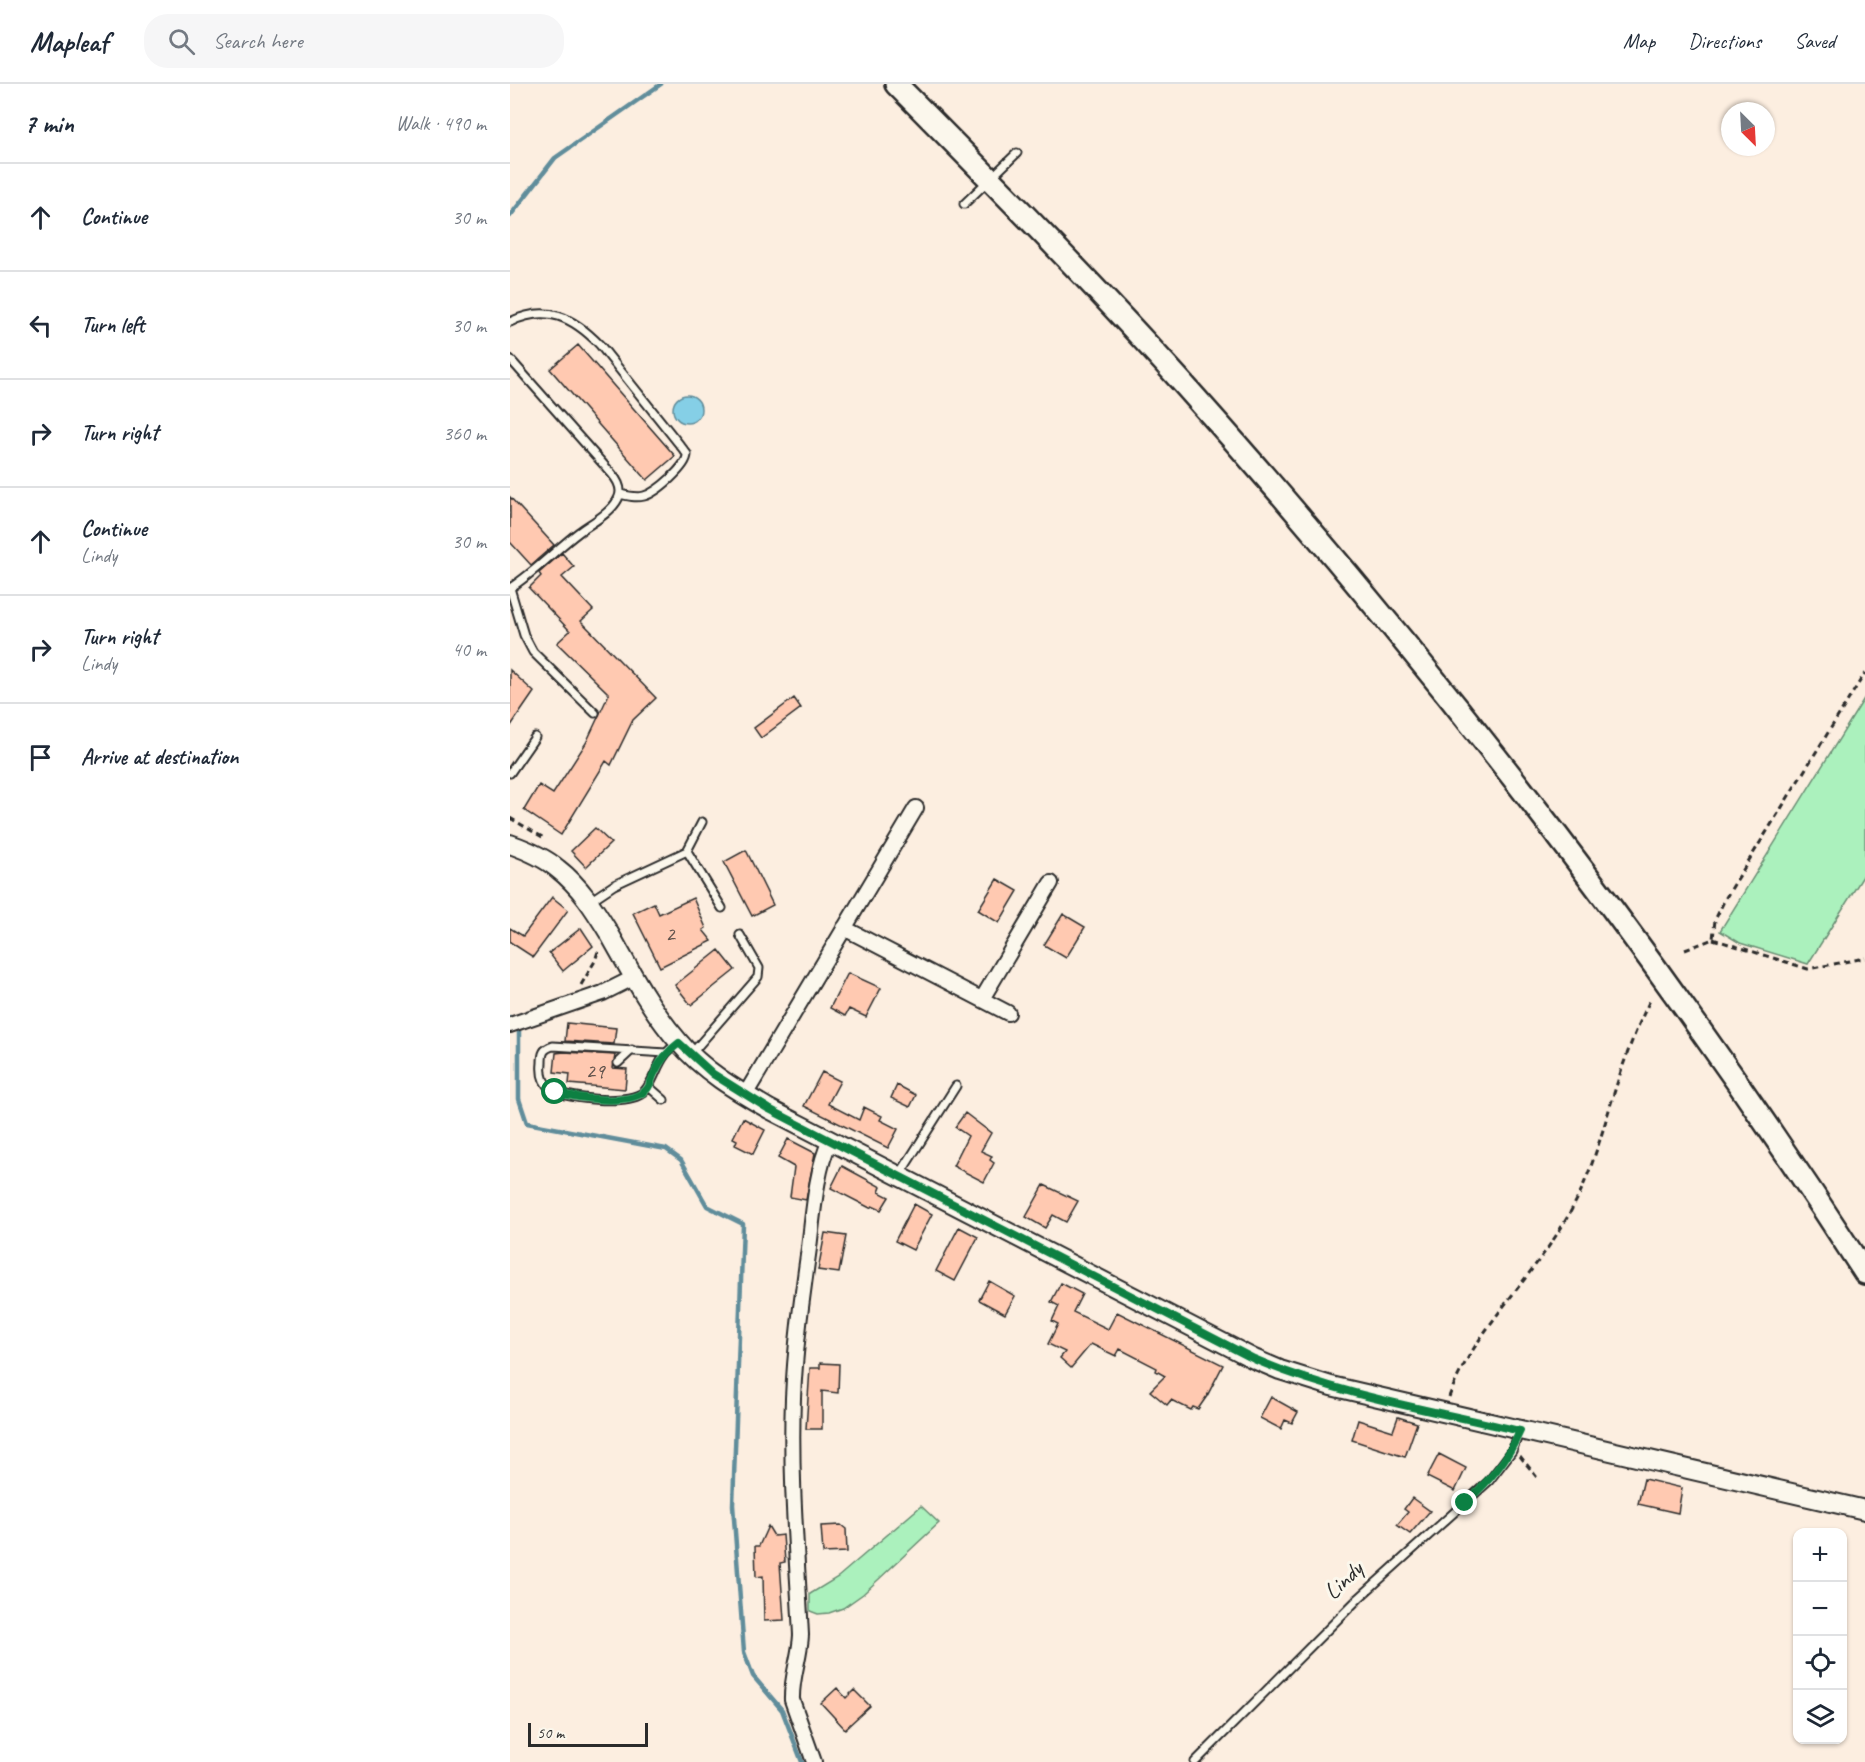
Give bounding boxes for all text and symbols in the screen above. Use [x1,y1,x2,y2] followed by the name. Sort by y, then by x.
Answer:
[144,14,564,68] search box
[30,24,108,59] text: Mapleaf
[165,25,198,58] icon: search
[213,27,303,55] text: Search here
[1623,28,1655,54] text: Map
[1688,28,1761,54] text: Directions
[1794,28,1835,54] text: Saved
[1721,102,1775,156] north arrow
[24,107,74,140] text: 7 min
[396,111,486,136] text: Walk · 490 m
[24,201,57,234] icon: ahead
[81,203,147,231] text: Continue
[452,205,486,230] text: 30 m
[24,309,57,342] icon: left
[81,311,145,339] text: Turn left
[452,313,486,338] text: 30 m
[24,417,57,450] icon: right
[81,419,158,447] text: Turn right
[443,421,486,446] text: 360 m
[81,515,147,543] text: Continue
[24,525,57,558] icon: ahead
[452,529,486,554] text: 30 m
[81,543,117,568] text: Lindy
[81,623,158,651] text: Turn right
[24,633,57,666] icon: right
[452,637,486,662] text: 40 m
[81,651,117,676] text: Lindy
[24,741,57,774] icon: arrive
[81,743,238,771] text: Arrive at destination
[665,921,676,947] house number: 2
[586,1058,606,1084] house number: 29
[541,1078,567,1104] route start
[1451,1489,1477,1515] route end
[1793,1528,1847,1744] map controls
[1793,1528,1847,1582] button: +
[1317,1553,1370,1606] street label: Lindy
[1793,1582,1847,1636] button: −
[1793,1636,1847,1690] button: locate
[1793,1690,1847,1744] button: layers
[528,1720,648,1748] scale bar
[537,1723,564,1743] text: 50 m

